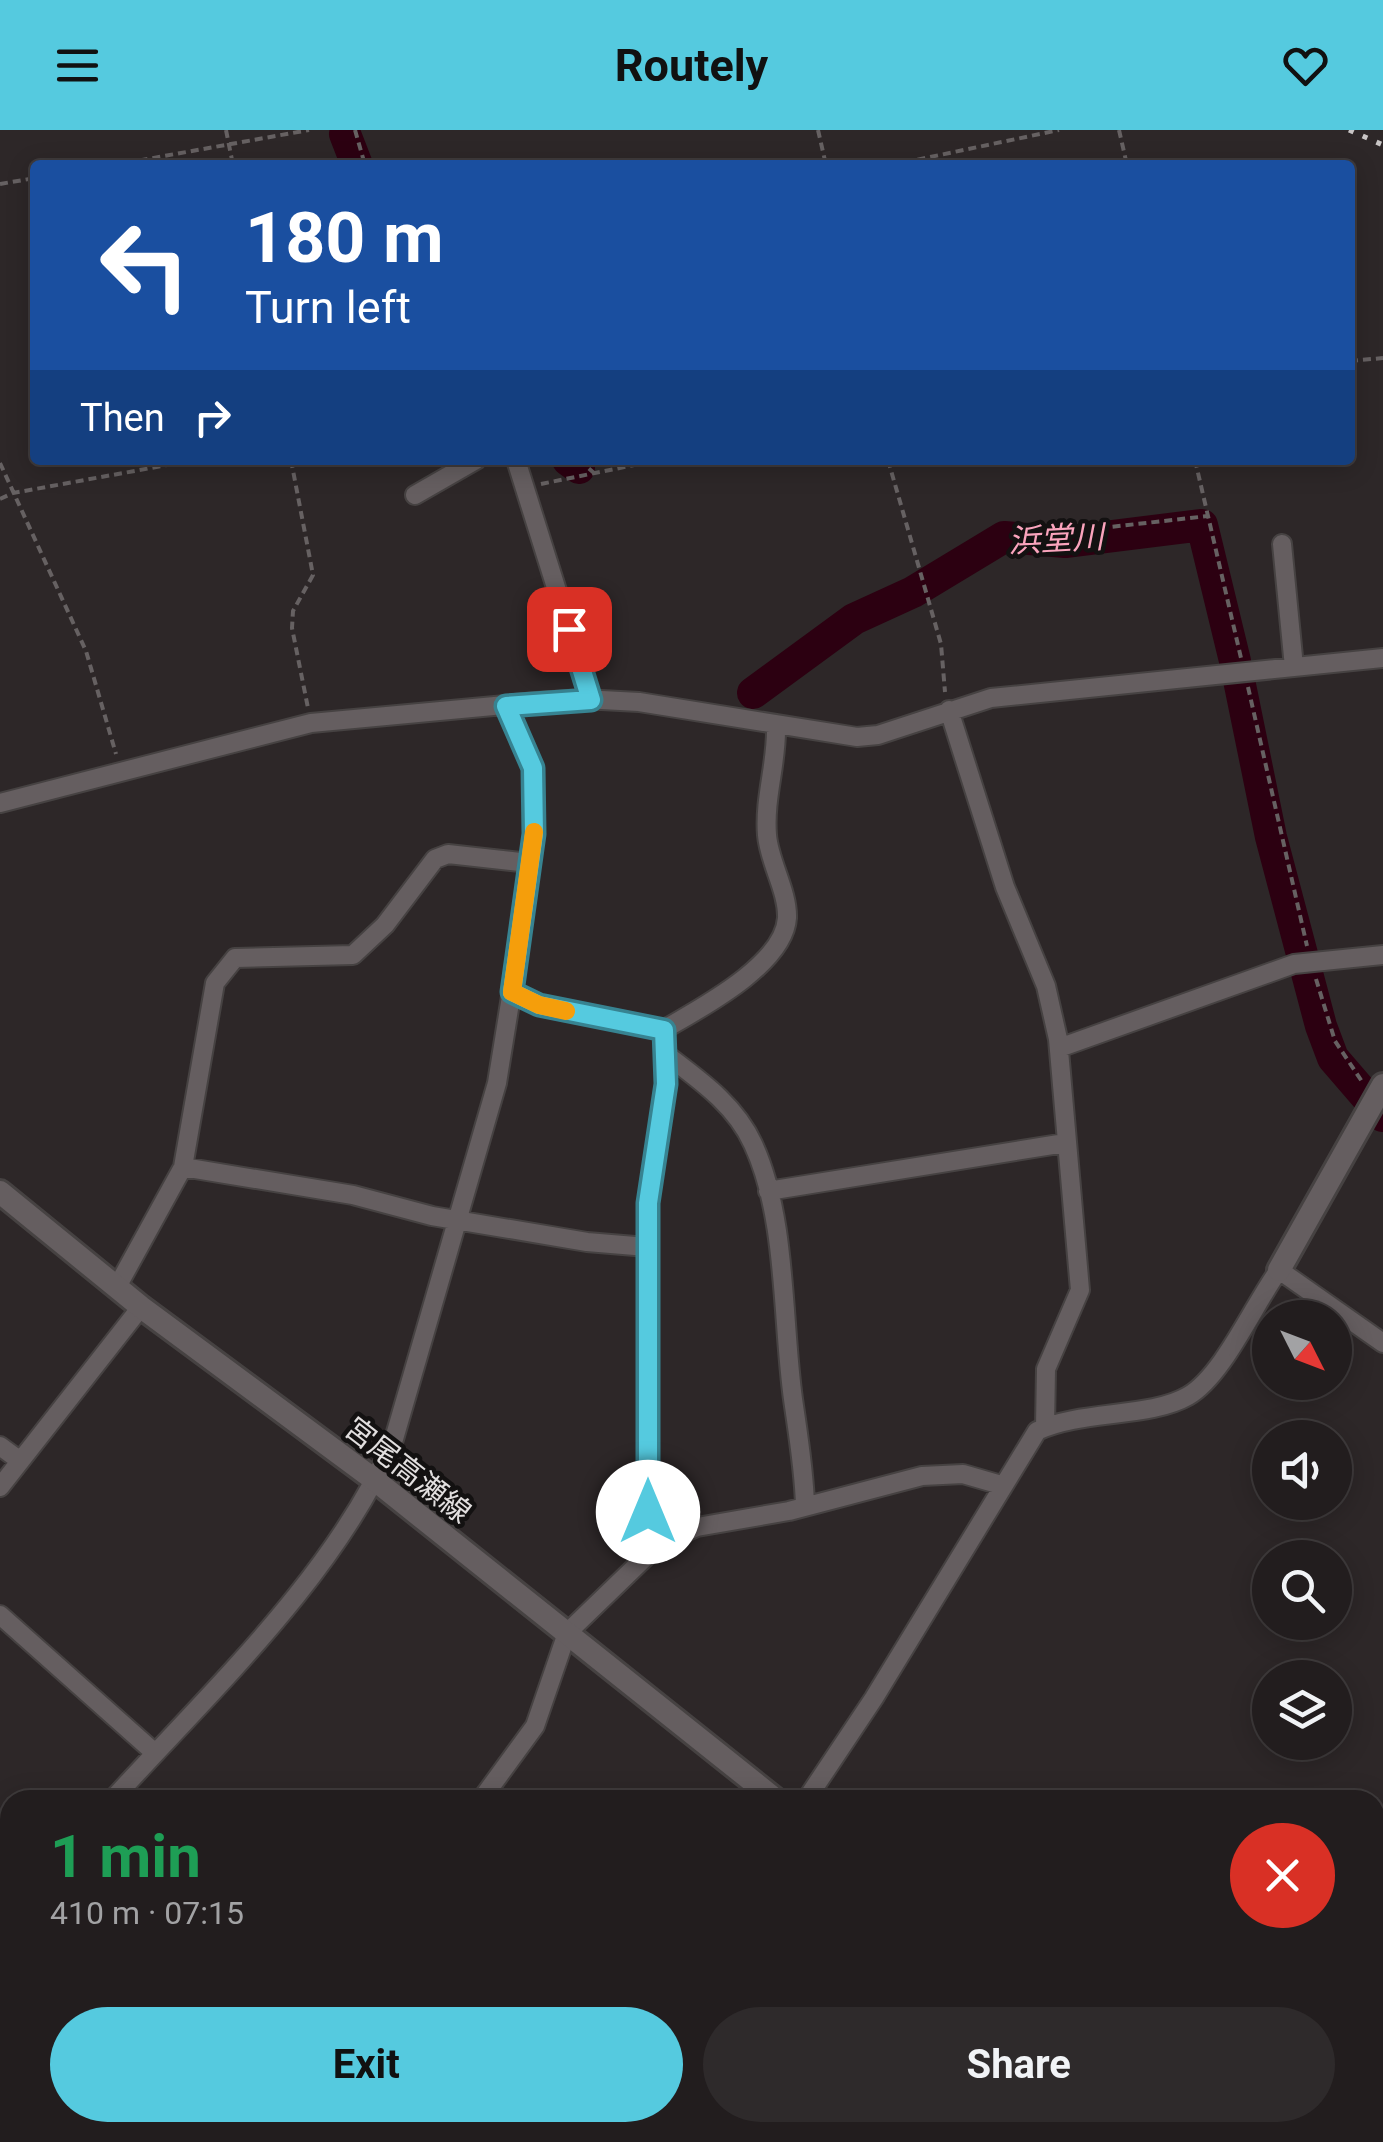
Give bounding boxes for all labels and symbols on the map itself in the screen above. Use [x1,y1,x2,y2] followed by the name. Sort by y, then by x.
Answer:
[1007,517,1108,560] water label: 浜堂川
[527,587,612,672] pin
[1252,1300,1352,1400] north arrow
[338,1410,478,1530] street label: 宮尾高瀬線
[596,1460,700,1564] position arrow

